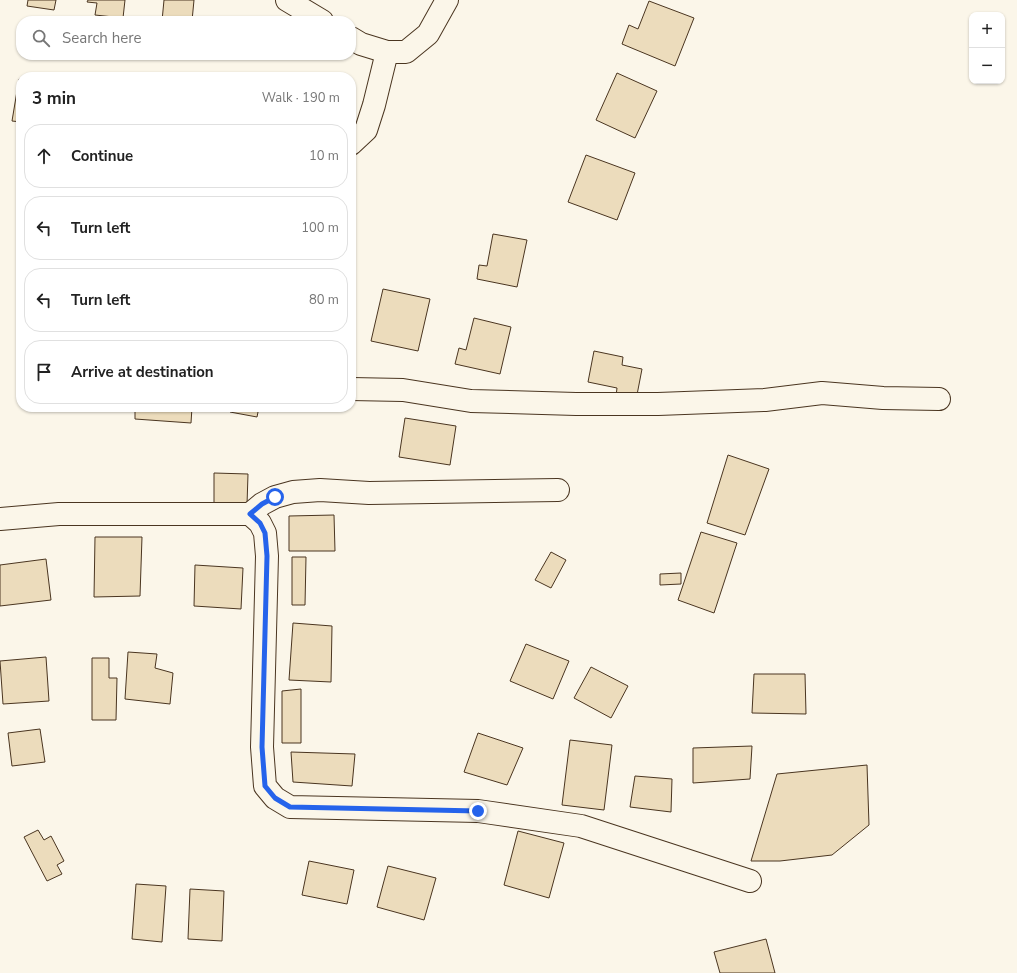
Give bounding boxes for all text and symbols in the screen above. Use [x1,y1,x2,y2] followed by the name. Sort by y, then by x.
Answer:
[969,12,1005,84] map controls
[969,12,1005,48] button: +
[16,16,356,60] search box
[30,27,52,49] icon: search
[62,28,142,48] text: Search here
[969,48,1005,84] button: −
[32,87,76,110] text: 3 min
[262,89,340,107] text: Walk · 190 m
[33,145,55,167] icon: ahead
[71,146,133,166] text: Continue
[309,147,339,165] text: 10 m
[33,217,55,239] icon: left
[71,218,130,238] text: Turn left
[301,219,339,237] text: 100 m
[33,289,55,311] icon: left
[71,290,130,310] text: Turn left
[309,291,339,309] text: 80 m
[33,361,55,383] icon: arrive
[71,362,214,382] text: Arrive at destination
[266,488,284,506] route start
[469,802,487,820] route end

